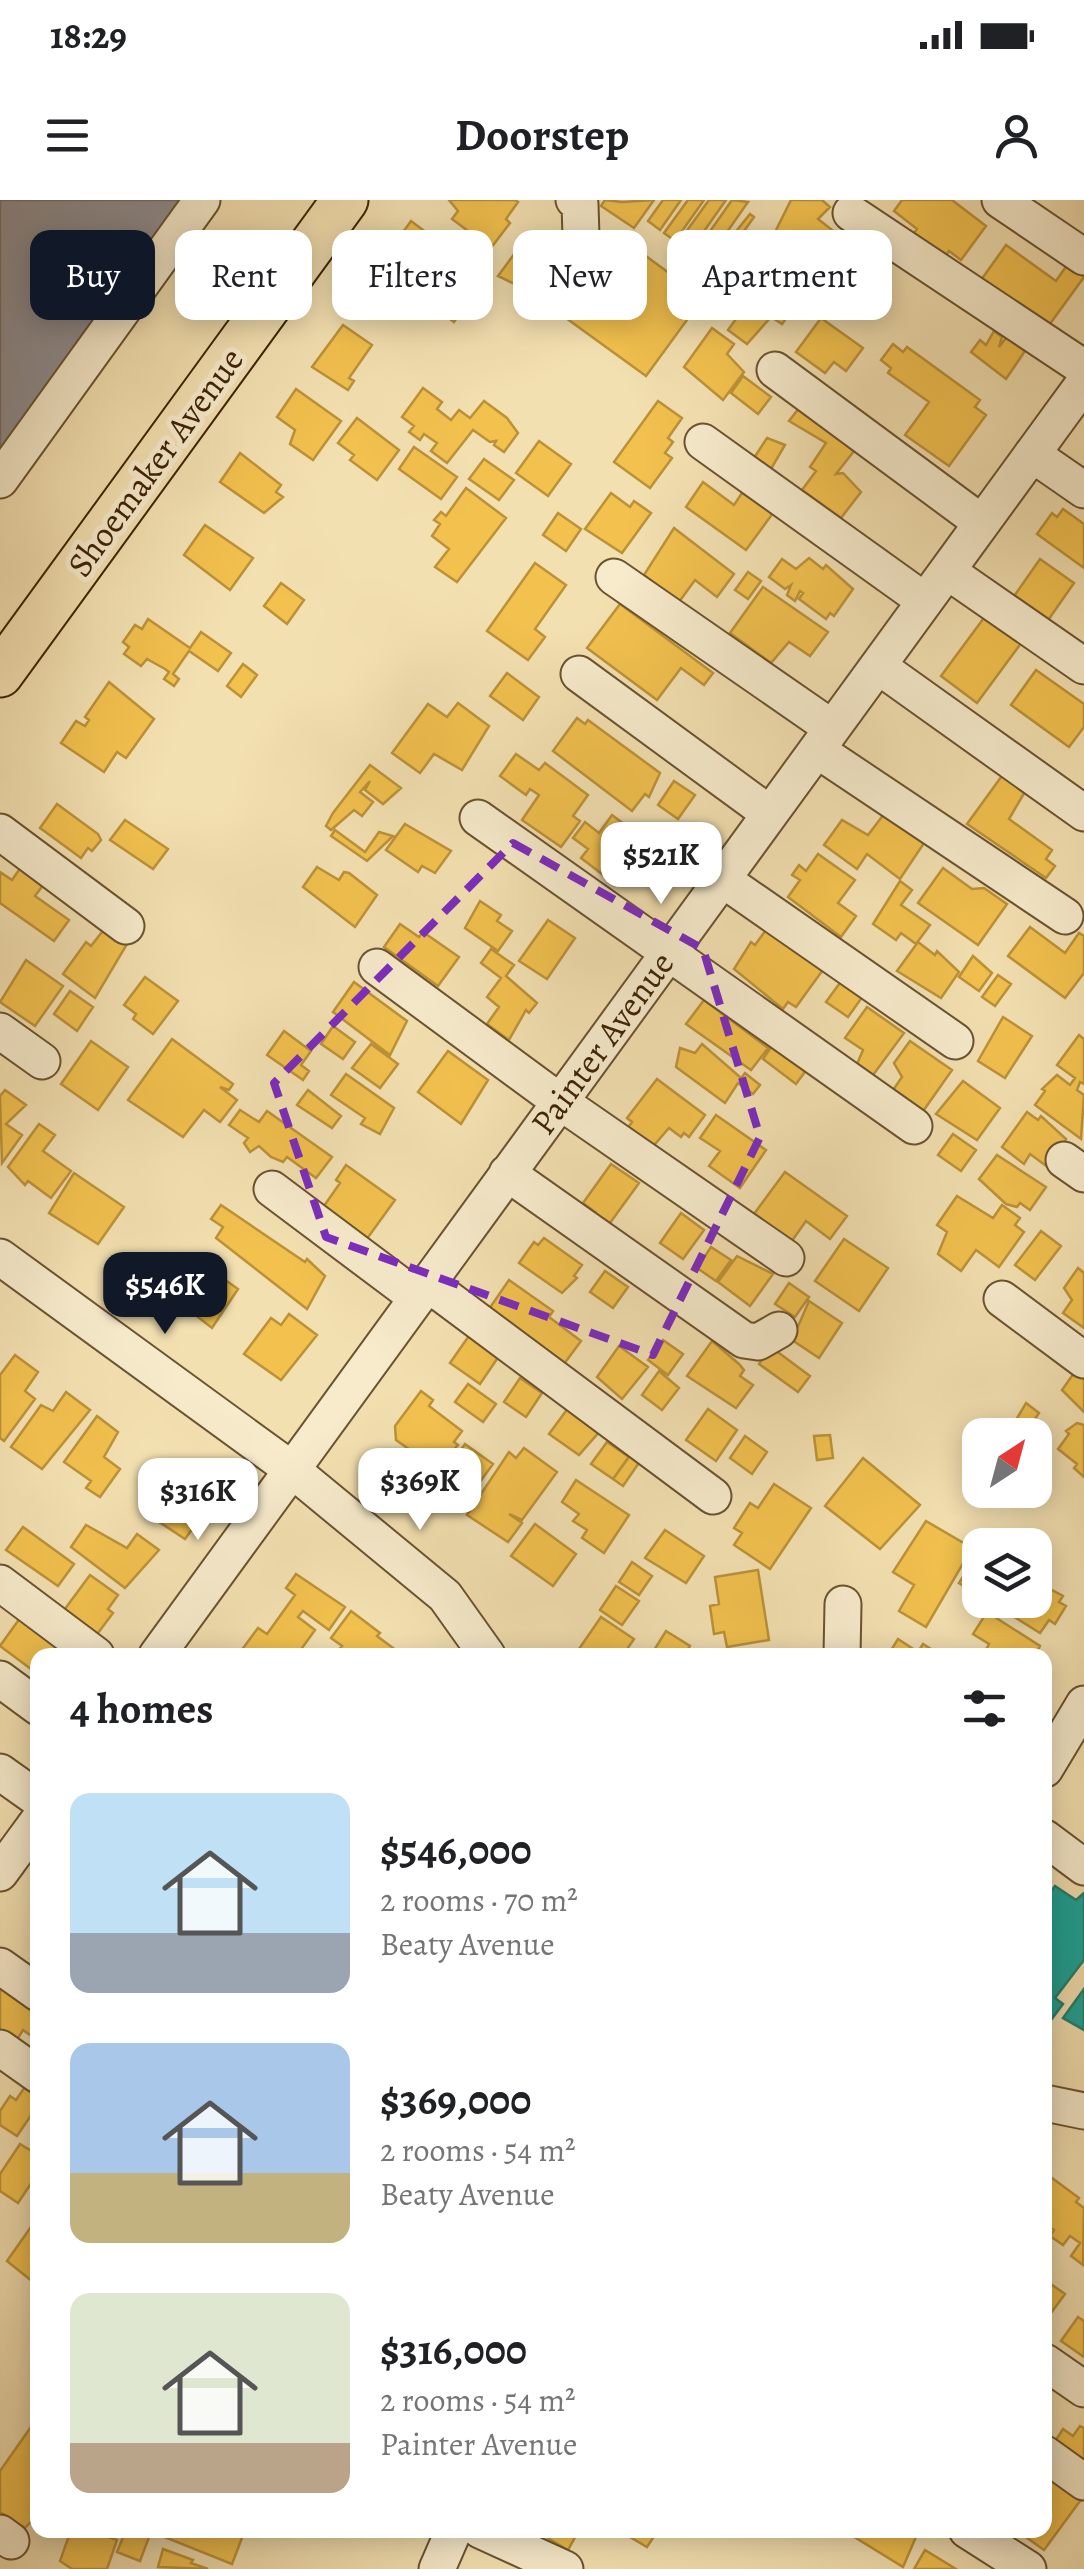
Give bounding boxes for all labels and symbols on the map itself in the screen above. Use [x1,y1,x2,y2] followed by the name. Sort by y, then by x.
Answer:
[56,338,254,586] street label: Shoemaker Avenue
[591,822,731,907] pin: $521K
[519,942,685,1144] street label: Painter Avenue
[95,1252,235,1337] pin: $546K
[962,1418,1052,1508] north arrow
[350,1448,490,1533] pin: $369K
[128,1458,268,1543] pin: $316K

